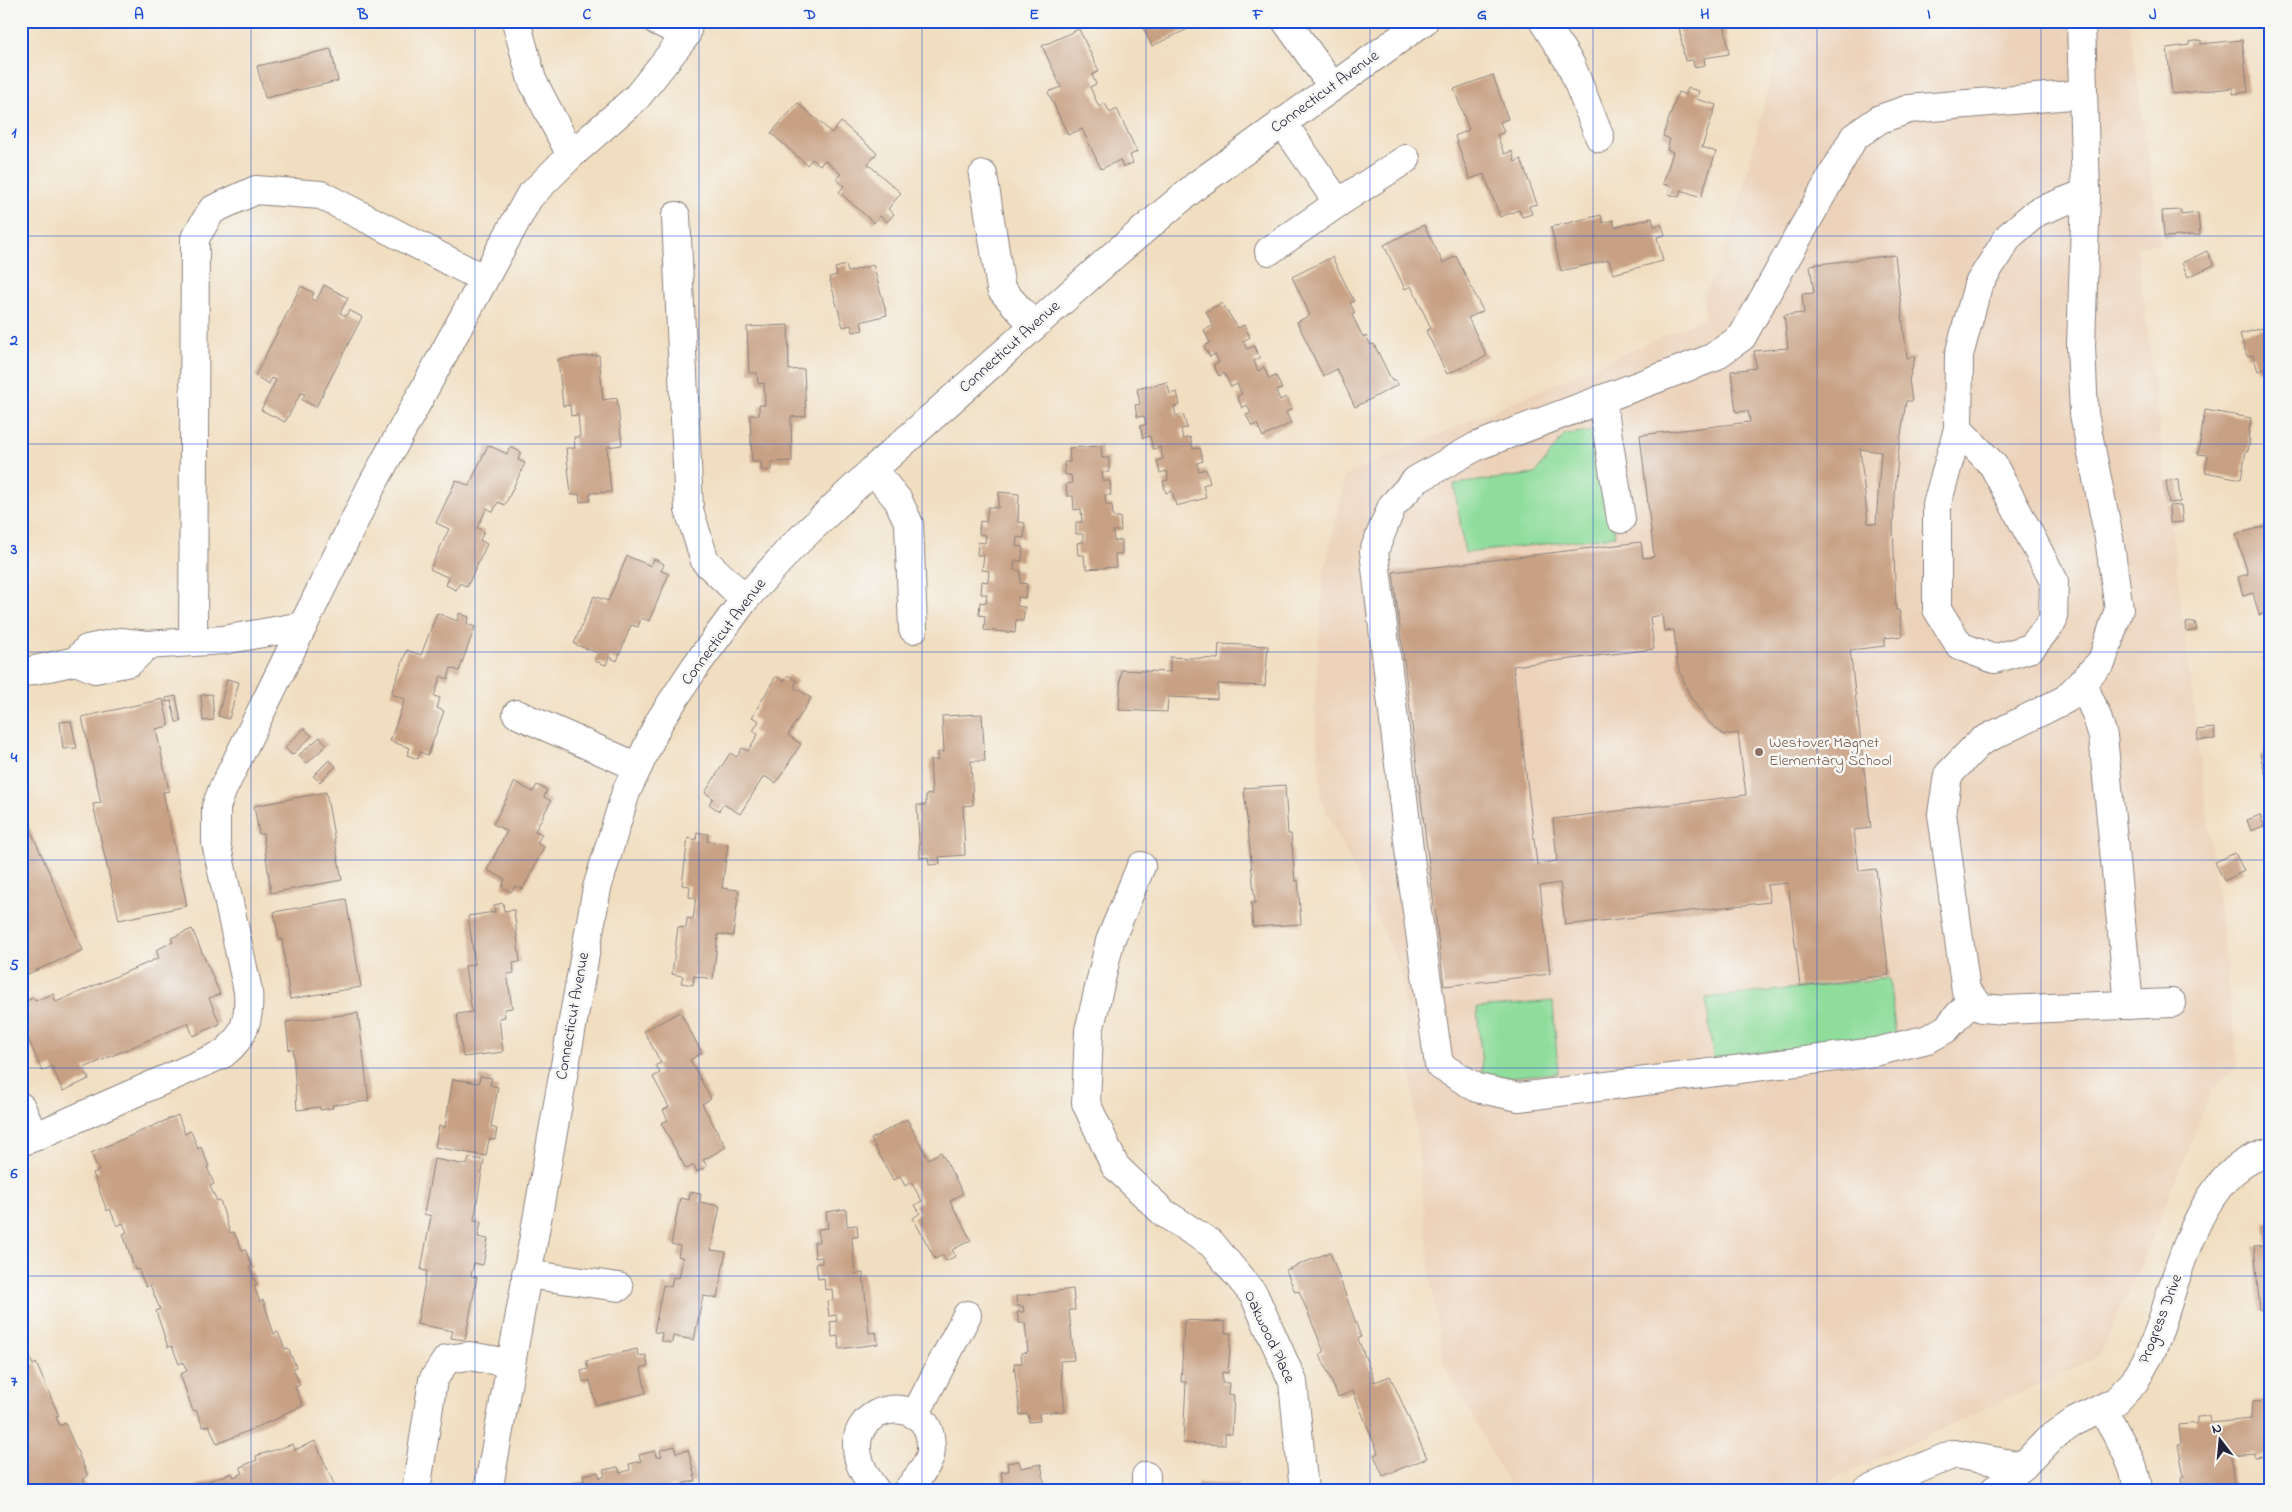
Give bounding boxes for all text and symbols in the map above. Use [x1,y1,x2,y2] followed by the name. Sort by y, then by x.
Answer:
[134,3,144,27] text: A
[357,3,369,27] text: B
[583,3,592,27] text: C
[803,3,816,27] text: D
[1029,3,1039,27] text: E
[1252,3,1264,27] text: F
[1477,3,1487,27] text: G
[1700,3,1710,27] text: H
[1927,3,1931,27] text: I
[2149,3,2157,27] text: J
[1266,44,1385,140] street label: Connecticut Avenue
[11,121,17,145] text: 1
[954,294,1067,399] street label: Connecticut Avenue
[9,329,18,353] text: 2
[10,538,18,562] text: 3
[676,573,773,691] street label: Connecticut Avenue
[1769,731,1892,773] place label: Westover Magnet Elementary School
[10,746,18,770] text: 4
[1753,746,1765,758] marker: Westover Magnet Elementary School
[550,950,596,1082] street label: Connecticut Avenue
[9,954,19,978] text: 5
[9,1162,18,1186] text: 6
[2133,1270,2189,1367] street label: Progress Drive
[1237,1287,1301,1388] street label: Oakwood Place
[11,1370,18,1394] text: 7
[2194,1414,2244,1464] north arrow
[2209,1418,2224,1440] text: N

